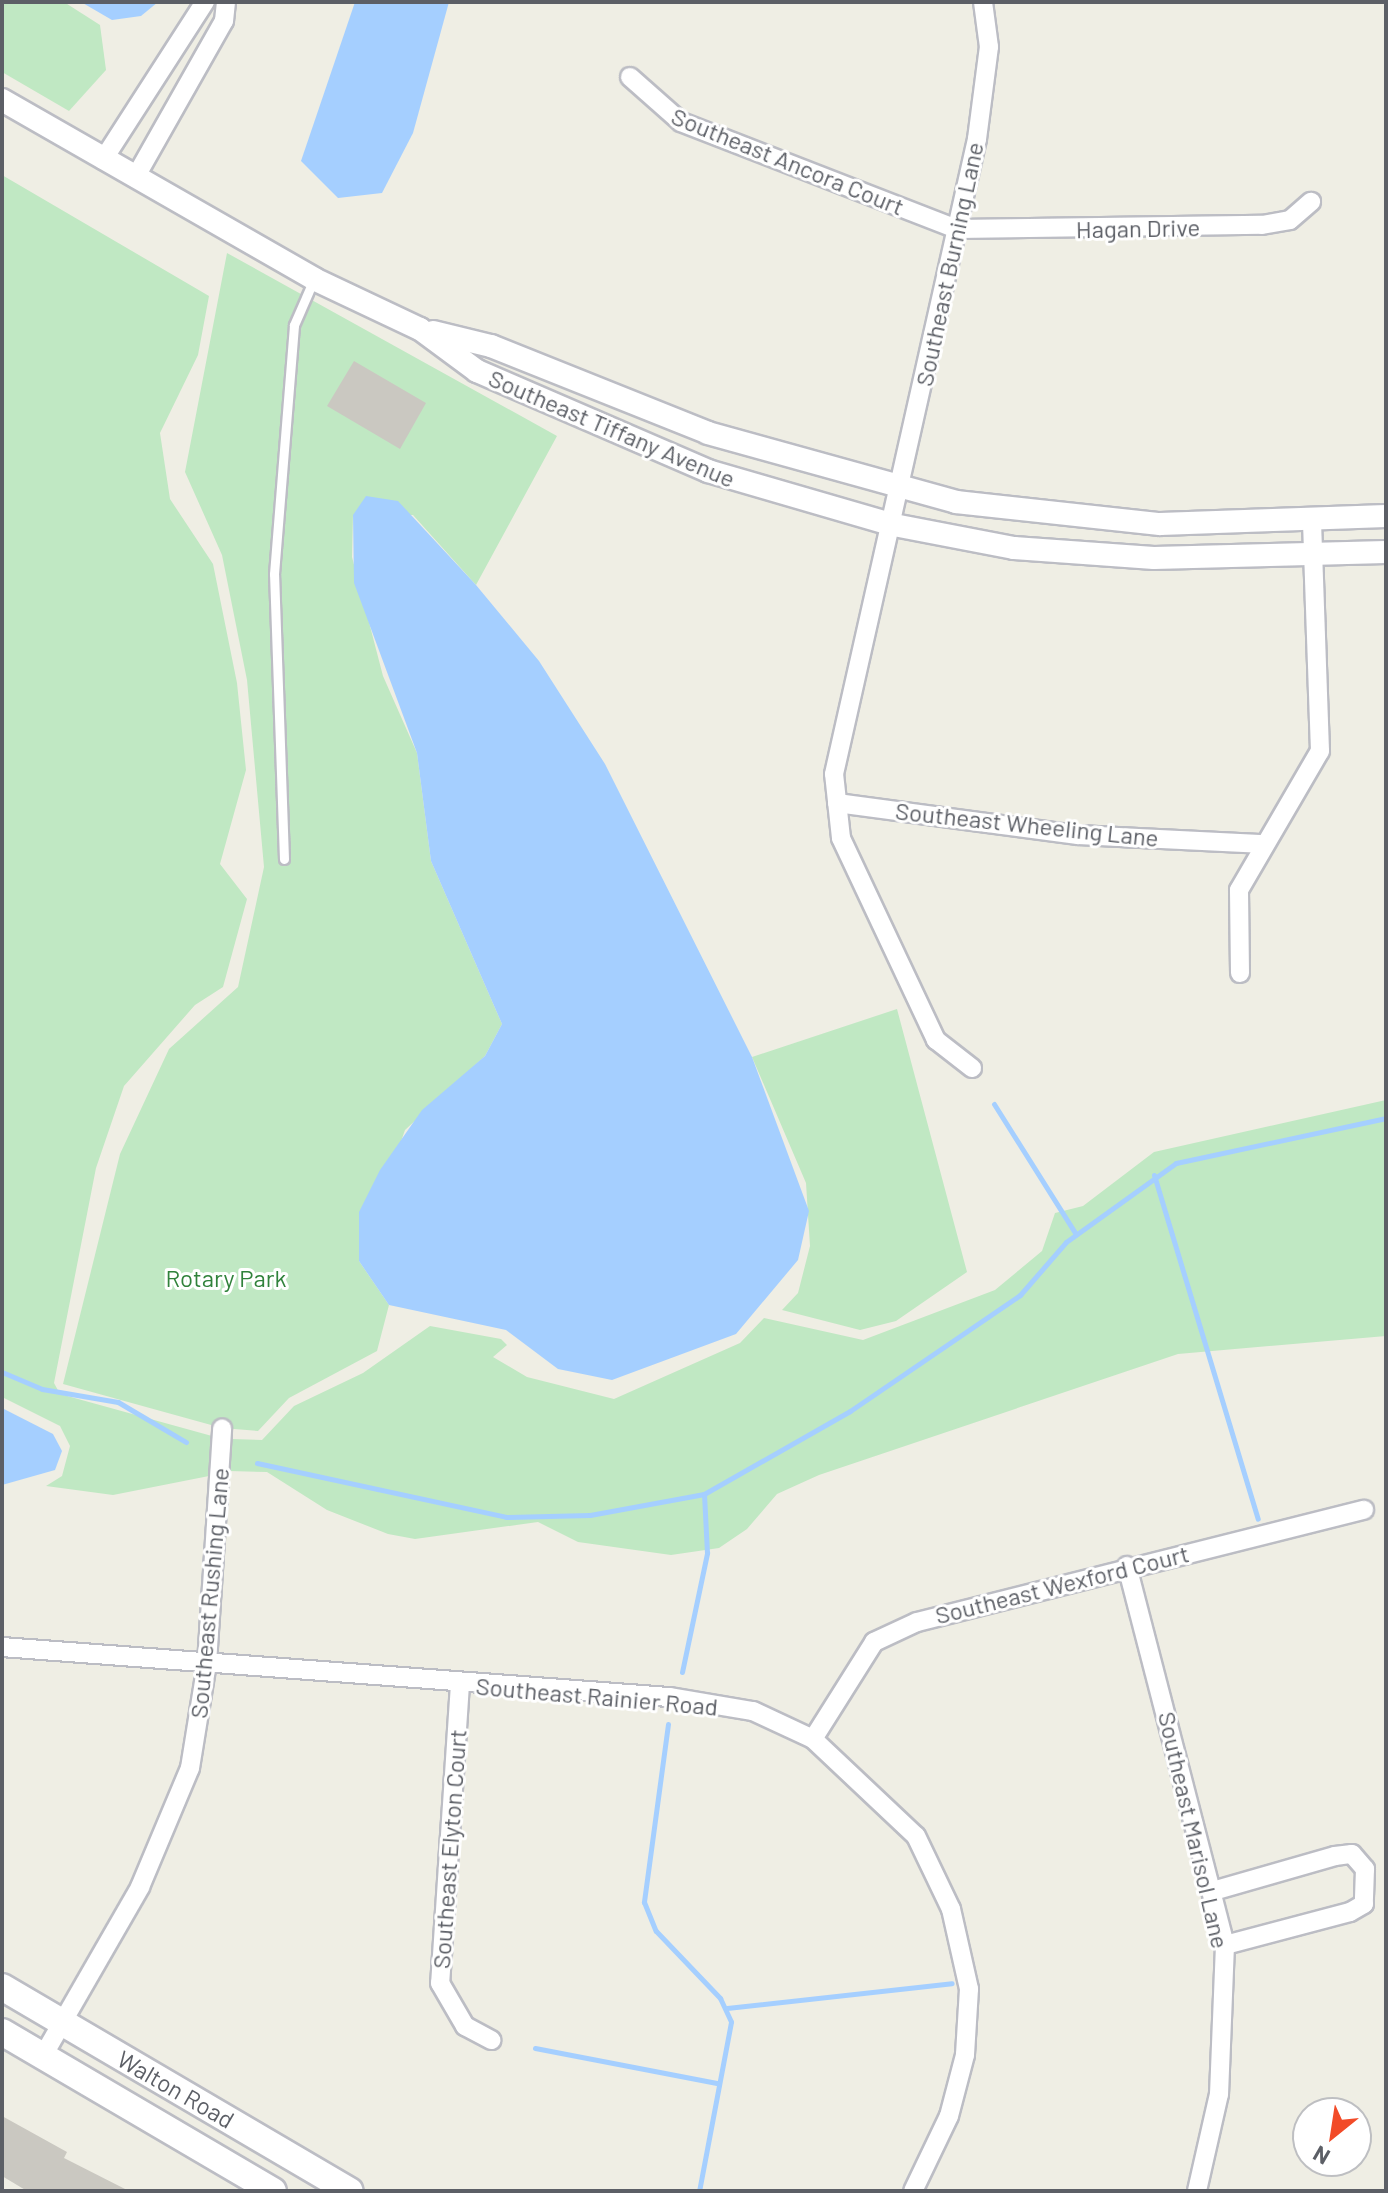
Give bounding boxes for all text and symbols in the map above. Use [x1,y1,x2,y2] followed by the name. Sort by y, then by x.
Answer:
[667,101,909,221] street label: Southeast Ancora Court
[909,139,989,389] street label: Southeast Burning Lane
[1076,213,1200,243] street label: Hagan Drive
[485,363,739,493] street label: Southeast Tiffany Avenue
[894,796,1160,852] street label: Southeast Wheeling Lane
[166,1264,286,1292] park label: Rotary Park
[184,1466,234,1720] street label: Southeast Rushing Lane
[932,1539,1192,1629] street label: Southeast Wexford Court
[475,1671,719,1721] street label: Southeast Rainier Road
[1153,1709,1235,1951] street label: Southeast Marisol Lane
[426,1728,472,1970] street label: Southeast Elyton Court
[113,2044,239,2134] street label: Walton Road
[1292,2097,1372,2177] north arrow
[1308,2141,1334,2171] text: N

